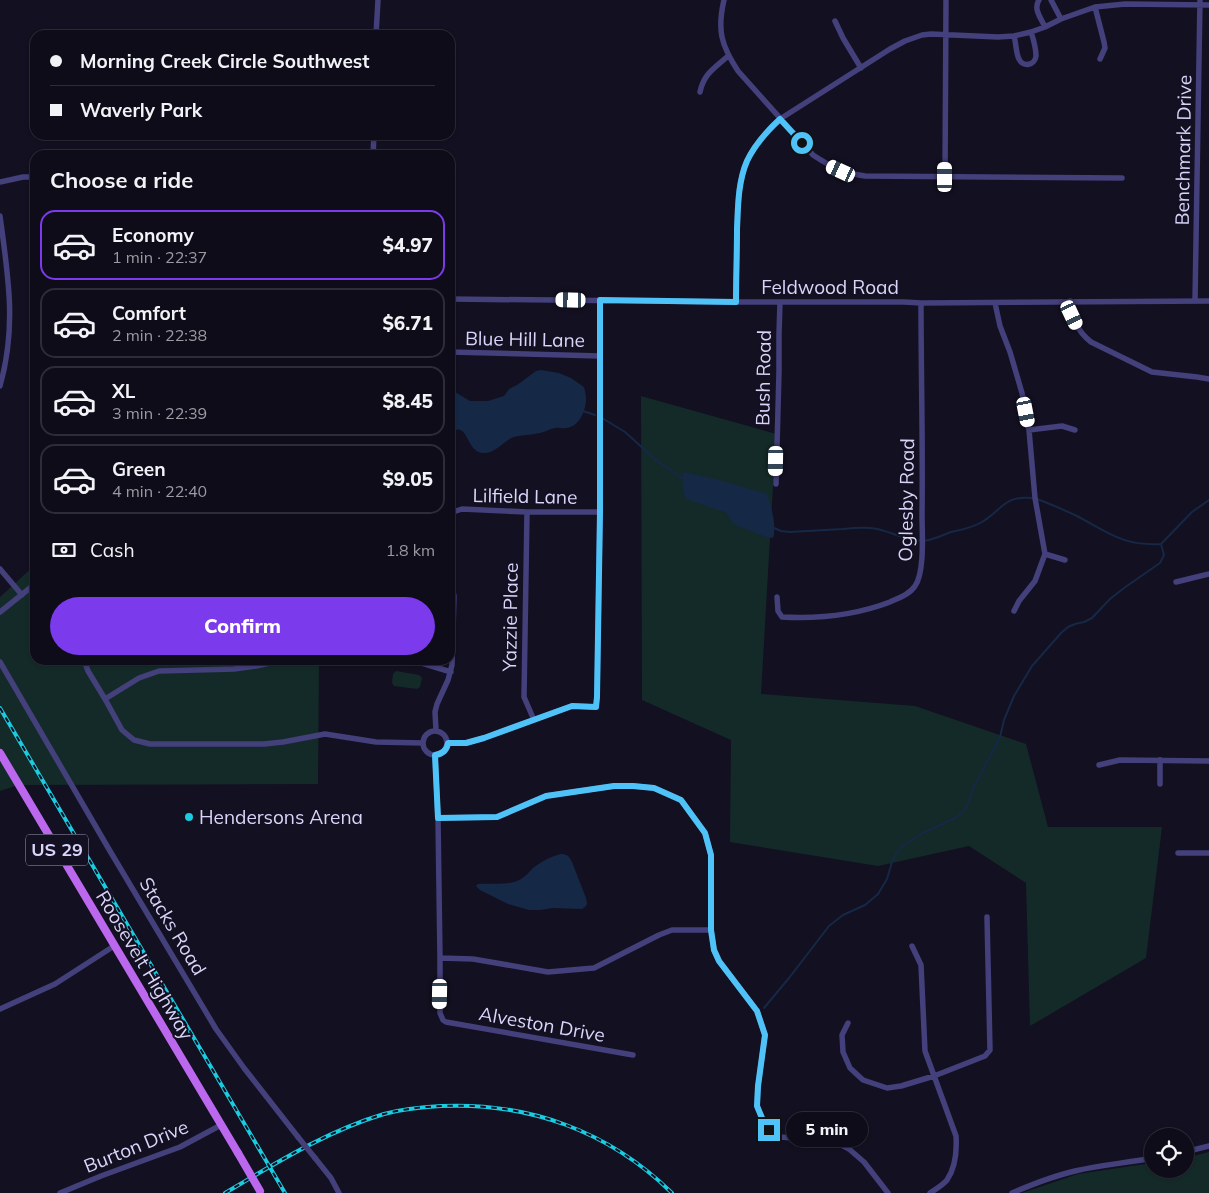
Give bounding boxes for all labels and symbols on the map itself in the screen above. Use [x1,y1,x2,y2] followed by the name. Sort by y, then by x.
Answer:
[1170,75,1196,225] street label: Benchmark Drive
[791,132,813,154] route start
[824,158,857,184] car
[937,162,952,192] car
[761,275,899,299] street label: Feldwood Road
[555,292,586,308] car
[1058,298,1085,332] car
[465,326,585,352] street label: Blue Hill Lane
[750,330,776,426] street label: Bush Road
[1015,396,1036,428] car
[893,438,919,562] street label: Oglesby Road
[768,446,783,476] car
[472,483,578,509] street label: Lilfield Lane
[497,562,523,673] street label: Yazzie Place
[199,805,363,829] place label: Hendersons Arena
[183,811,195,823] marker: Hendersons Arena
[26,834,88,866] road number: US 29
[134,873,212,979] street label: Stacks Road
[91,886,199,1044] street label: Roosevelt Highway
[432,979,447,1009] car
[477,1001,607,1047] street label: Alveston Drive
[786,1112,869,1148] callout: 5 min
[80,1114,192,1178] street label: Burton Drive
[758,1119,780,1141] route end

